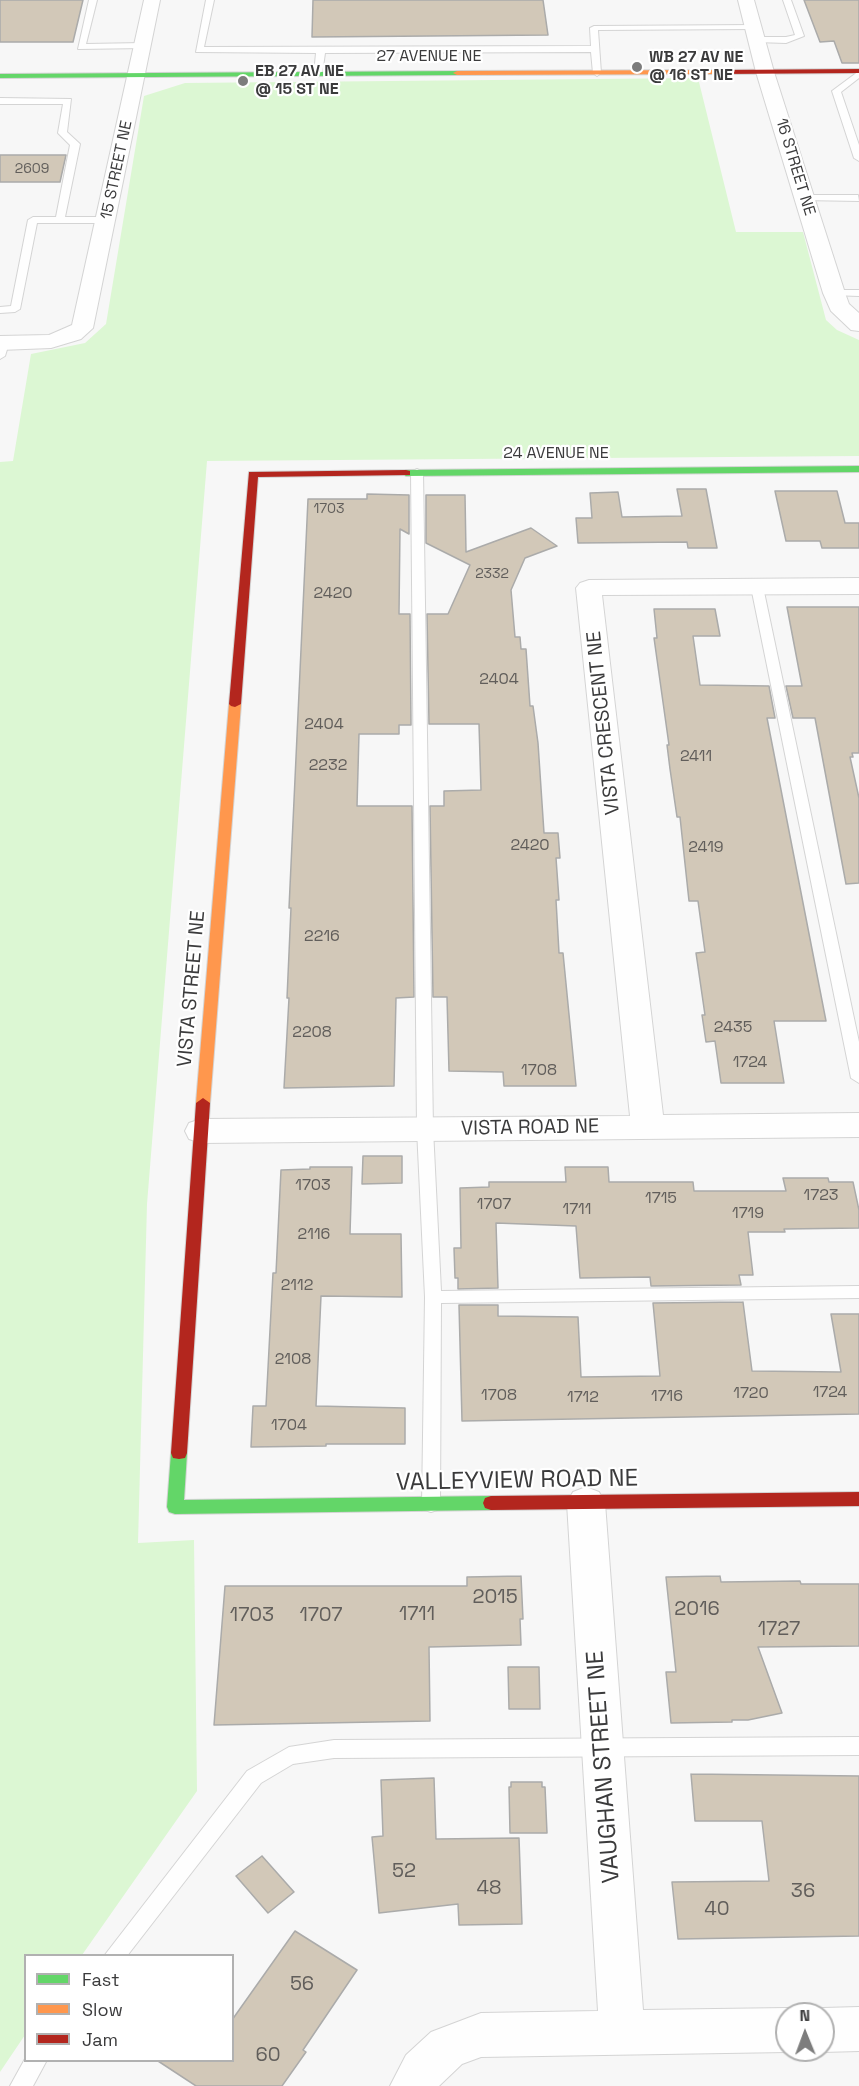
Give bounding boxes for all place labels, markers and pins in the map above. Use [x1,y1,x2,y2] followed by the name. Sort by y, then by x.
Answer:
[649,48,743,86] place label: WB 27 AV NE @ 16 ST NE
[630,60,644,74] marker: WB 27 AV NE @ 16 ST NE
[255,62,344,100] place label: EB 27 AV NE @ 15 ST NE
[236,74,250,88] marker: EB 27 AV NE @ 15 ST NE

